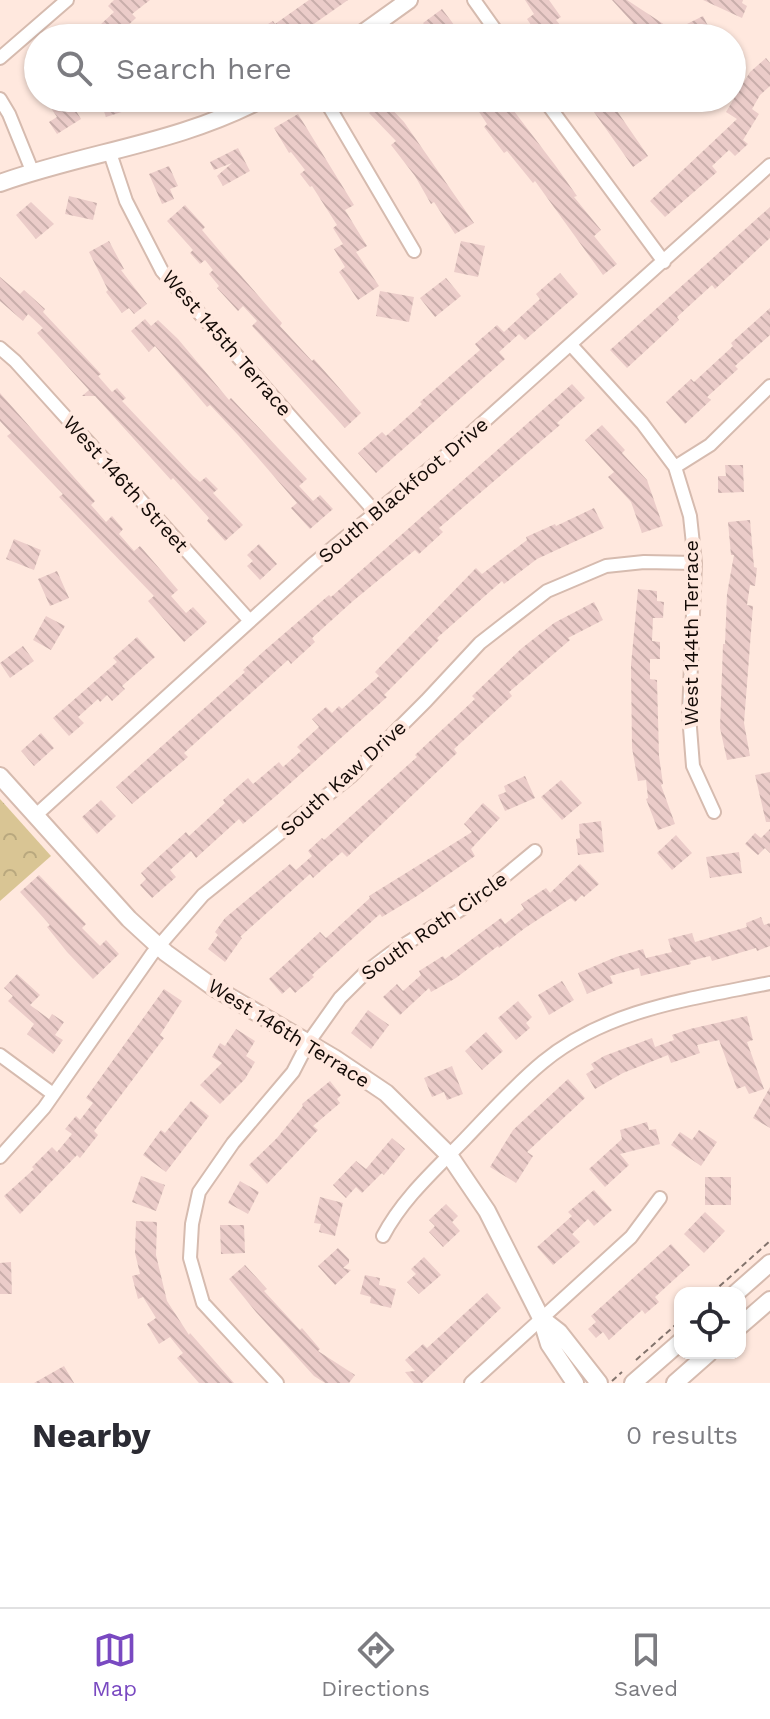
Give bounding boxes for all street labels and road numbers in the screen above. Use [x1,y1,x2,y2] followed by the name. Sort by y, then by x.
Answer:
[157,265,297,421] street label: West 145th Terrace
[58,411,194,558] street label: West 146th Street
[313,412,493,568] street label: South Blackfoot Drive
[679,540,703,726] street label: West 144th Terrace
[275,715,411,841] street label: South Kaw Drive
[356,867,512,985] street label: South Roth Circle
[204,973,374,1093] street label: West 146th Terrace

